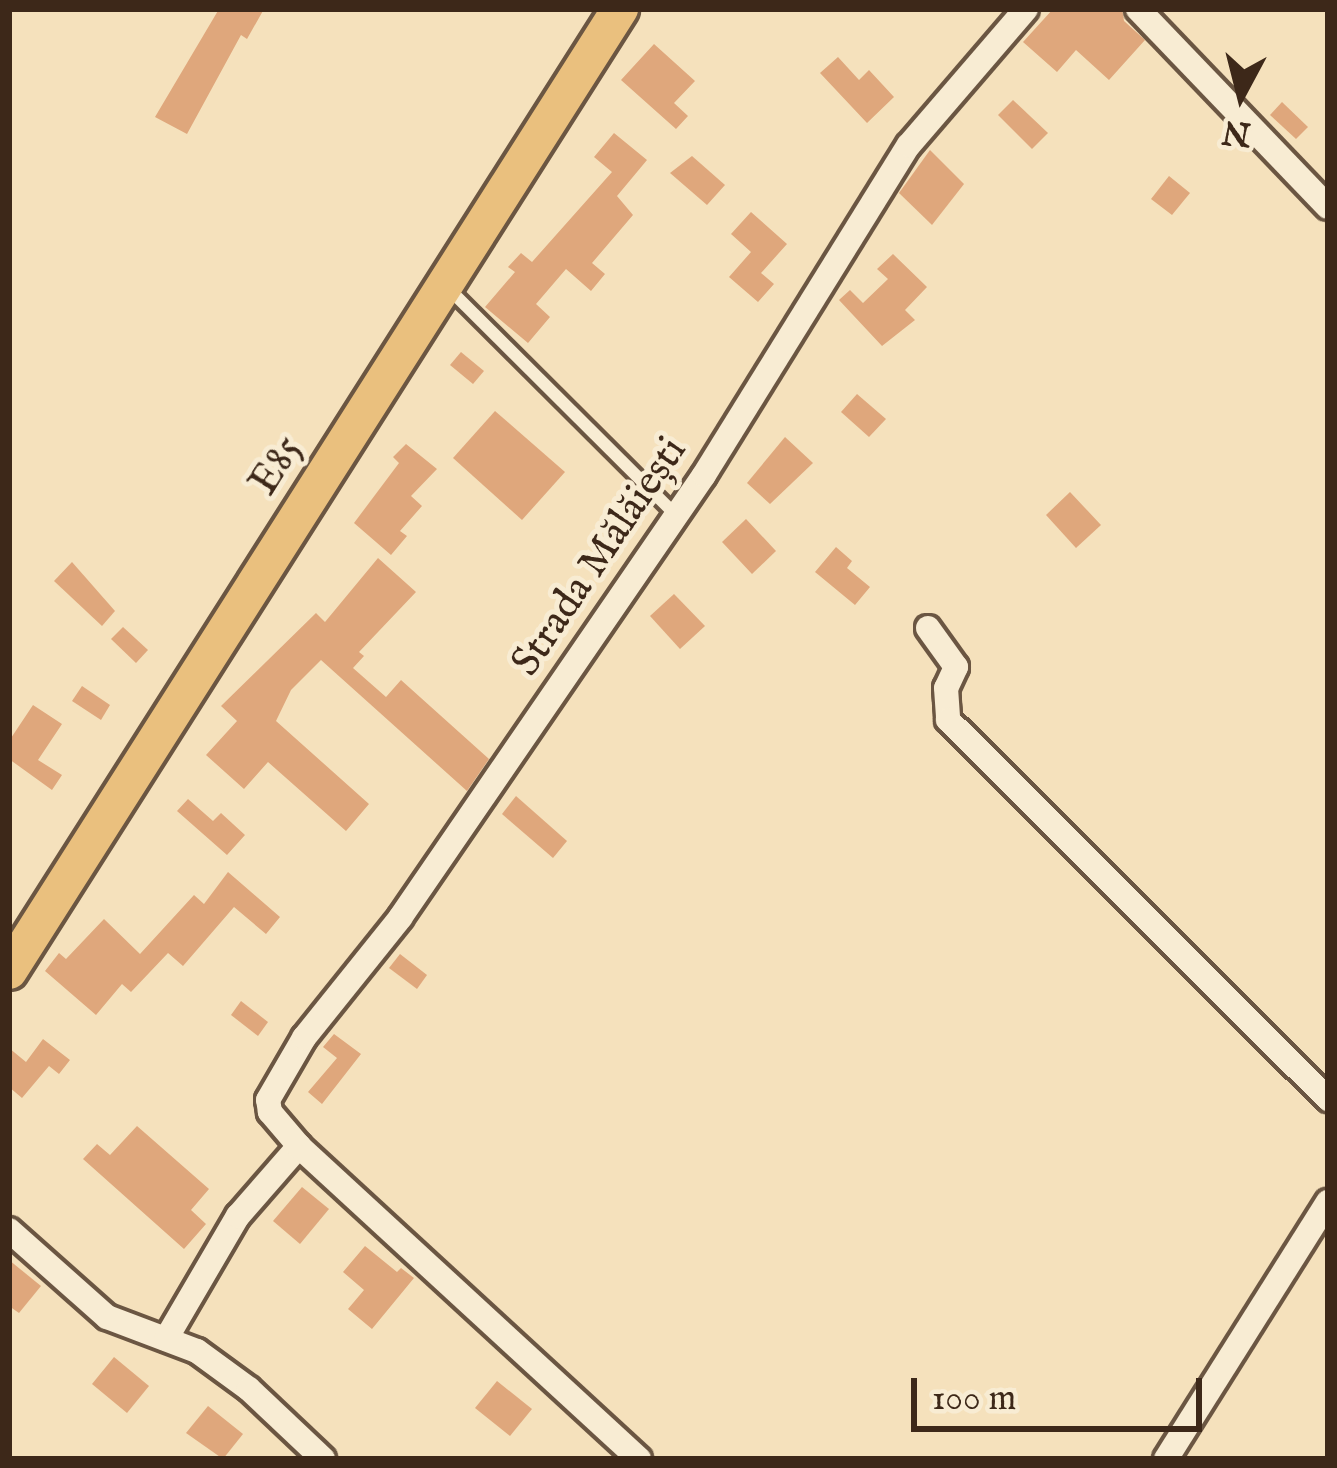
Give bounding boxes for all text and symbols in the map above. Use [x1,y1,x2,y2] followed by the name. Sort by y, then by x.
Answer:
[1181,36,1301,156] north arrow
[1220,109,1253,154] text: N
[240,427,314,505] street label: E85
[502,428,698,686] street label: Strada Mălăiești
[917,1354,1208,1428] scale bar
[932,1376,1016,1422] text: 100 m

